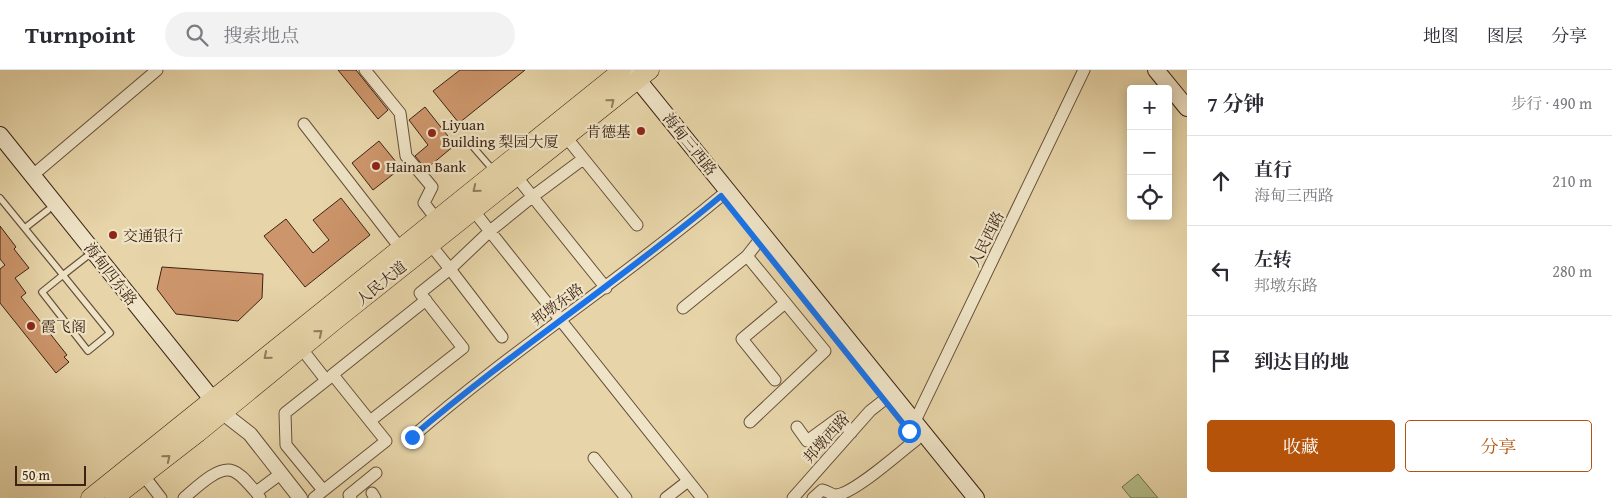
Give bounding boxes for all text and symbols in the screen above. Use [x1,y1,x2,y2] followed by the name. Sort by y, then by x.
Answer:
[165,12,515,57] search box
[25,17,135,52] text: Turnpoint
[183,21,211,49] icon: search
[223,21,299,49] text: 搜索地点
[1423,22,1459,49] text: 地图
[1487,22,1523,49] text: 图层
[1551,22,1587,49] text: 分享
[1127,85,1172,220] map controls
[1127,85,1172,130] button: +
[1207,88,1265,119] text: 7 分钟
[1511,91,1592,115] text: 步行 · 490 m
[605,99,614,107] one-way arrow
[658,108,722,180] street label: 海甸三西路
[442,114,558,152] place label: Liyuan Building 梨园大厦
[586,121,631,142] place label: 肯德基
[635,125,647,137] marker: 肯德基
[426,127,438,139] marker: Liyuan Building 梨园大厦
[1127,130,1172,175] button: −
[1254,155,1292,183] text: 直行
[386,156,467,177] place label: Hainan Bank
[370,160,382,172] marker: Hainan Bank
[1207,167,1235,195] icon: ahead
[1552,169,1592,193] text: 210 m
[1127,175,1172,220] button: locate
[473,183,482,191] one-way arrow
[1254,183,1334,207] text: 海甸三西路
[963,207,1009,271] street label: 人民西路
[123,225,183,246] place label: 交通银行
[107,229,119,241] marker: 交通银行
[80,238,142,310] street label: 海甸四东路
[1254,245,1292,273] text: 左转
[351,256,411,310] street label: 人民大道
[1207,257,1235,285] icon: left
[1552,259,1592,283] text: 280 m
[1254,273,1318,297] text: 邦墩东路
[527,278,587,330] street label: 邦墩东路
[41,316,86,337] place label: 霞飞阁
[25,320,37,332] marker: 霞飞阁
[313,331,322,339] one-way arrow
[1207,347,1235,375] icon: arrive
[1254,347,1349,375] text: 到达目的地
[264,351,273,360] one-way arrow
[798,409,854,467] street label: 邦墩西路
[898,420,921,443] route start
[1207,420,1395,472] button: 收藏
[1405,420,1592,472] button: 分享
[401,426,424,449] route end
[161,455,170,464] one-way arrow
[15,463,86,486] scale bar
[22,465,50,485] text: 50 m

